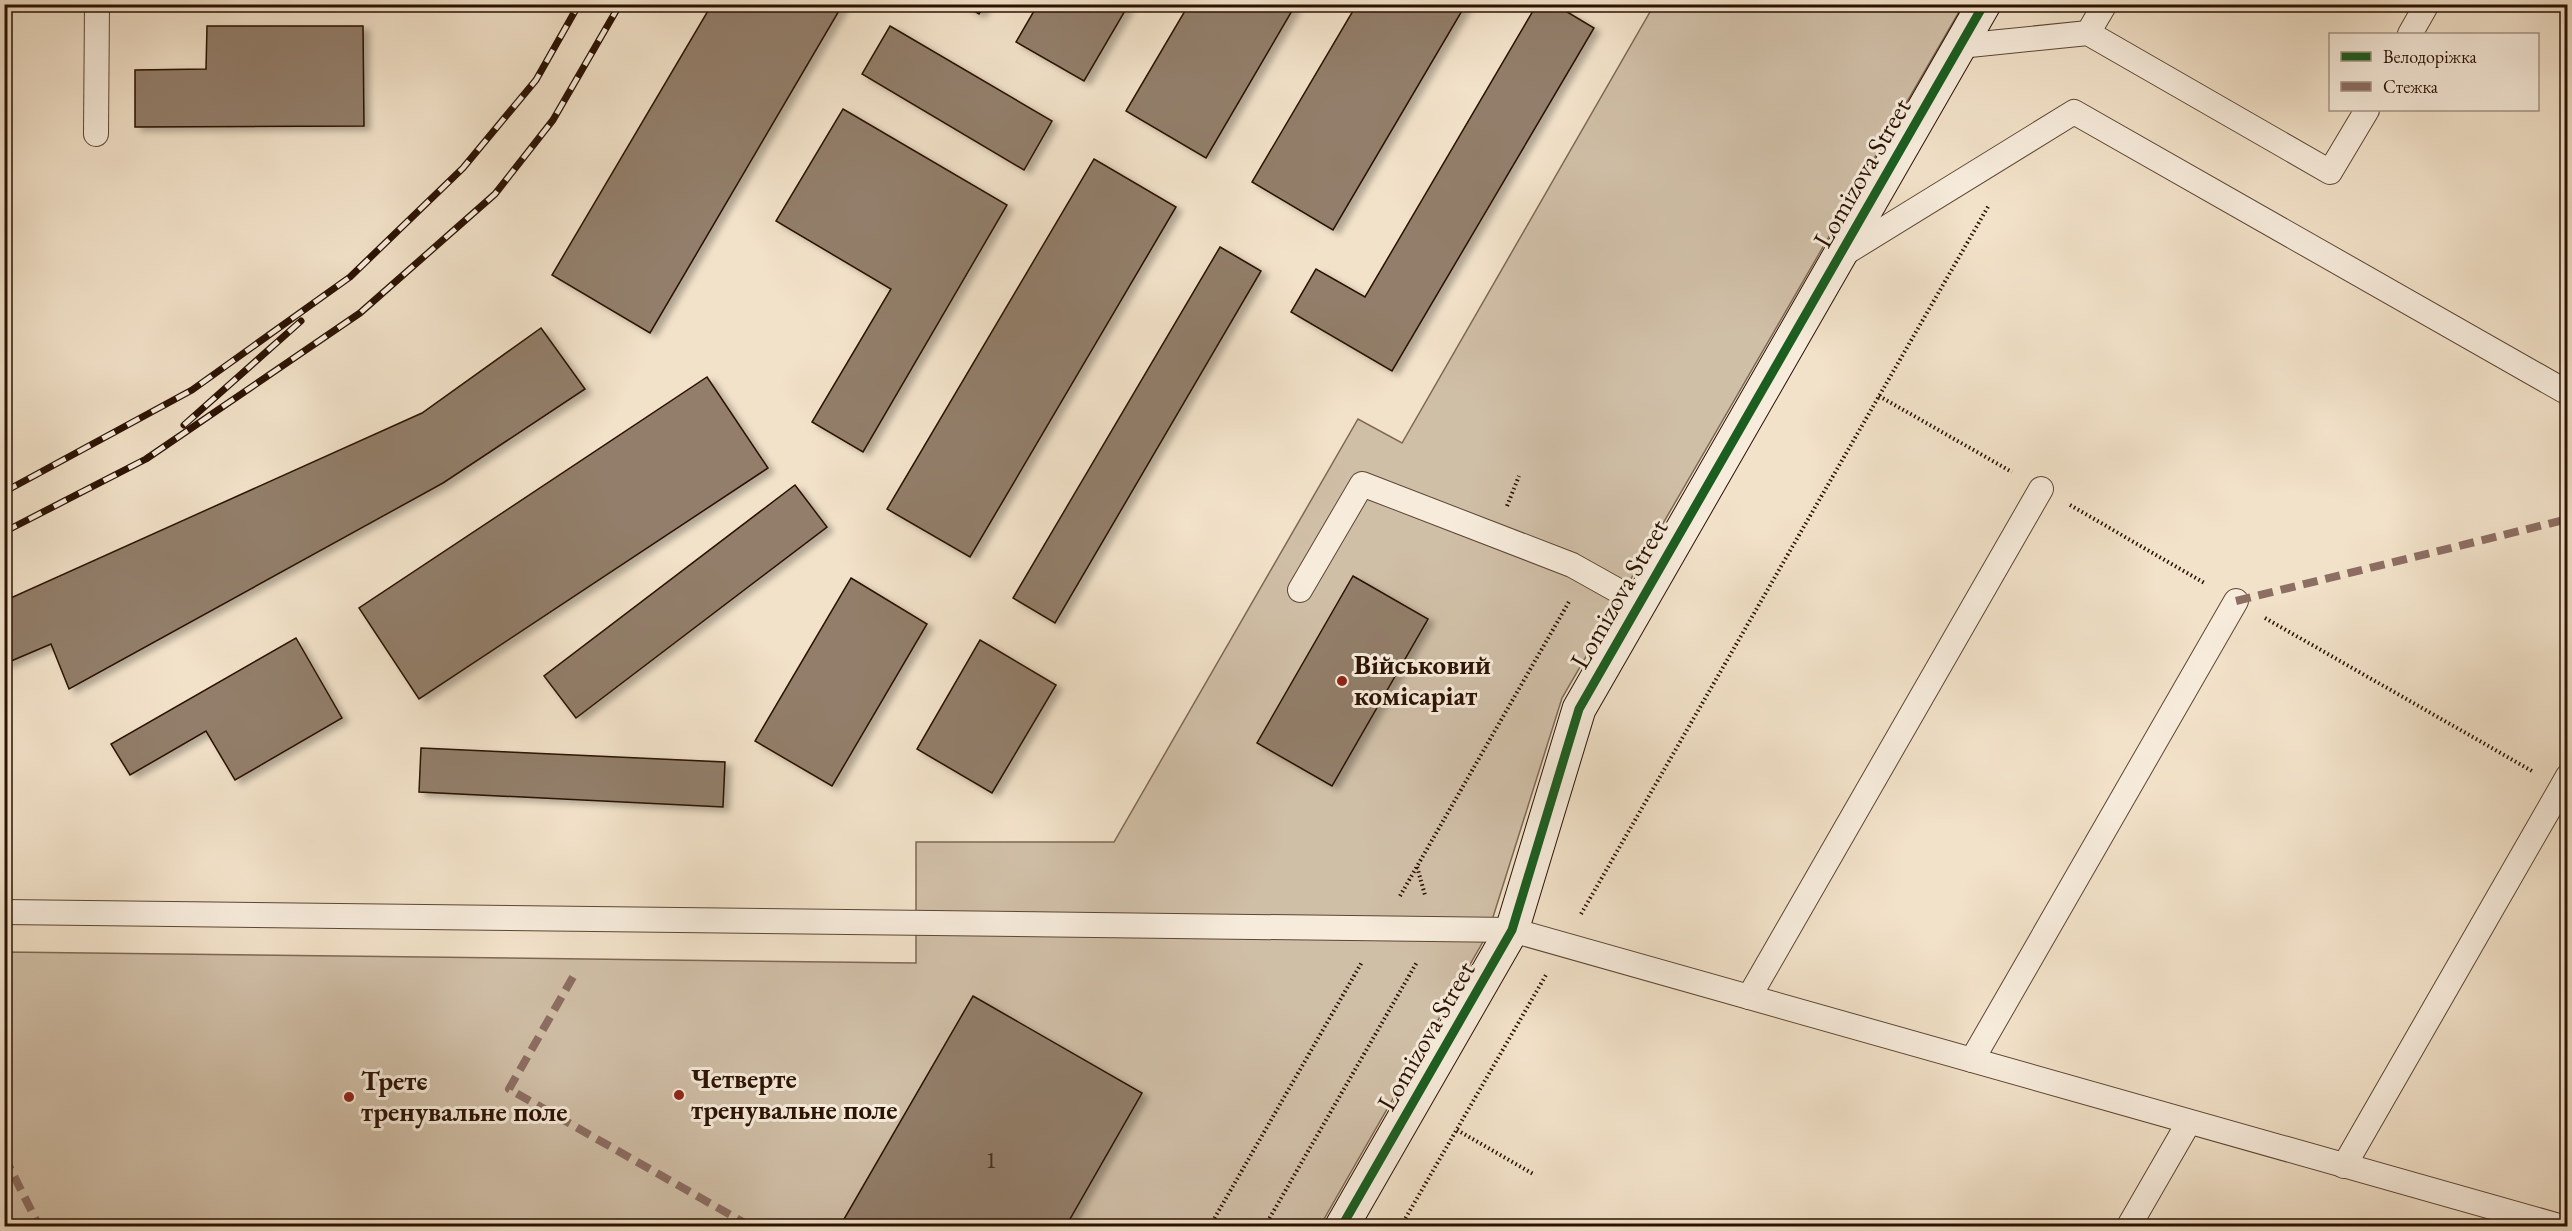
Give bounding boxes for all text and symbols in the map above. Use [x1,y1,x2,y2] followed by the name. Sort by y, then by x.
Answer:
[2329,33,2539,111] legend
[2383,45,2478,68] text: Велодоріжка
[2383,75,2439,98] text: Стежка
[1805,91,1919,254] street label: Lomizova Street
[1562,512,1676,675] street label: Lomizova Street
[1354,647,1491,713] place label: Військовий комісаріат
[1335,674,1349,688] marker: Військовий комісаріат
[1369,954,1483,1117] street label: Lomizova Street
[691,1061,898,1127] place label: Четверте тренувальне поле
[361,1063,568,1129] place label: Третє тренувальне поле
[672,1088,686,1102] marker: Четверте тренувальне поле
[342,1090,356,1104] marker: Третє тренувальне поле
[985,1144,997,1175] house number: 1

